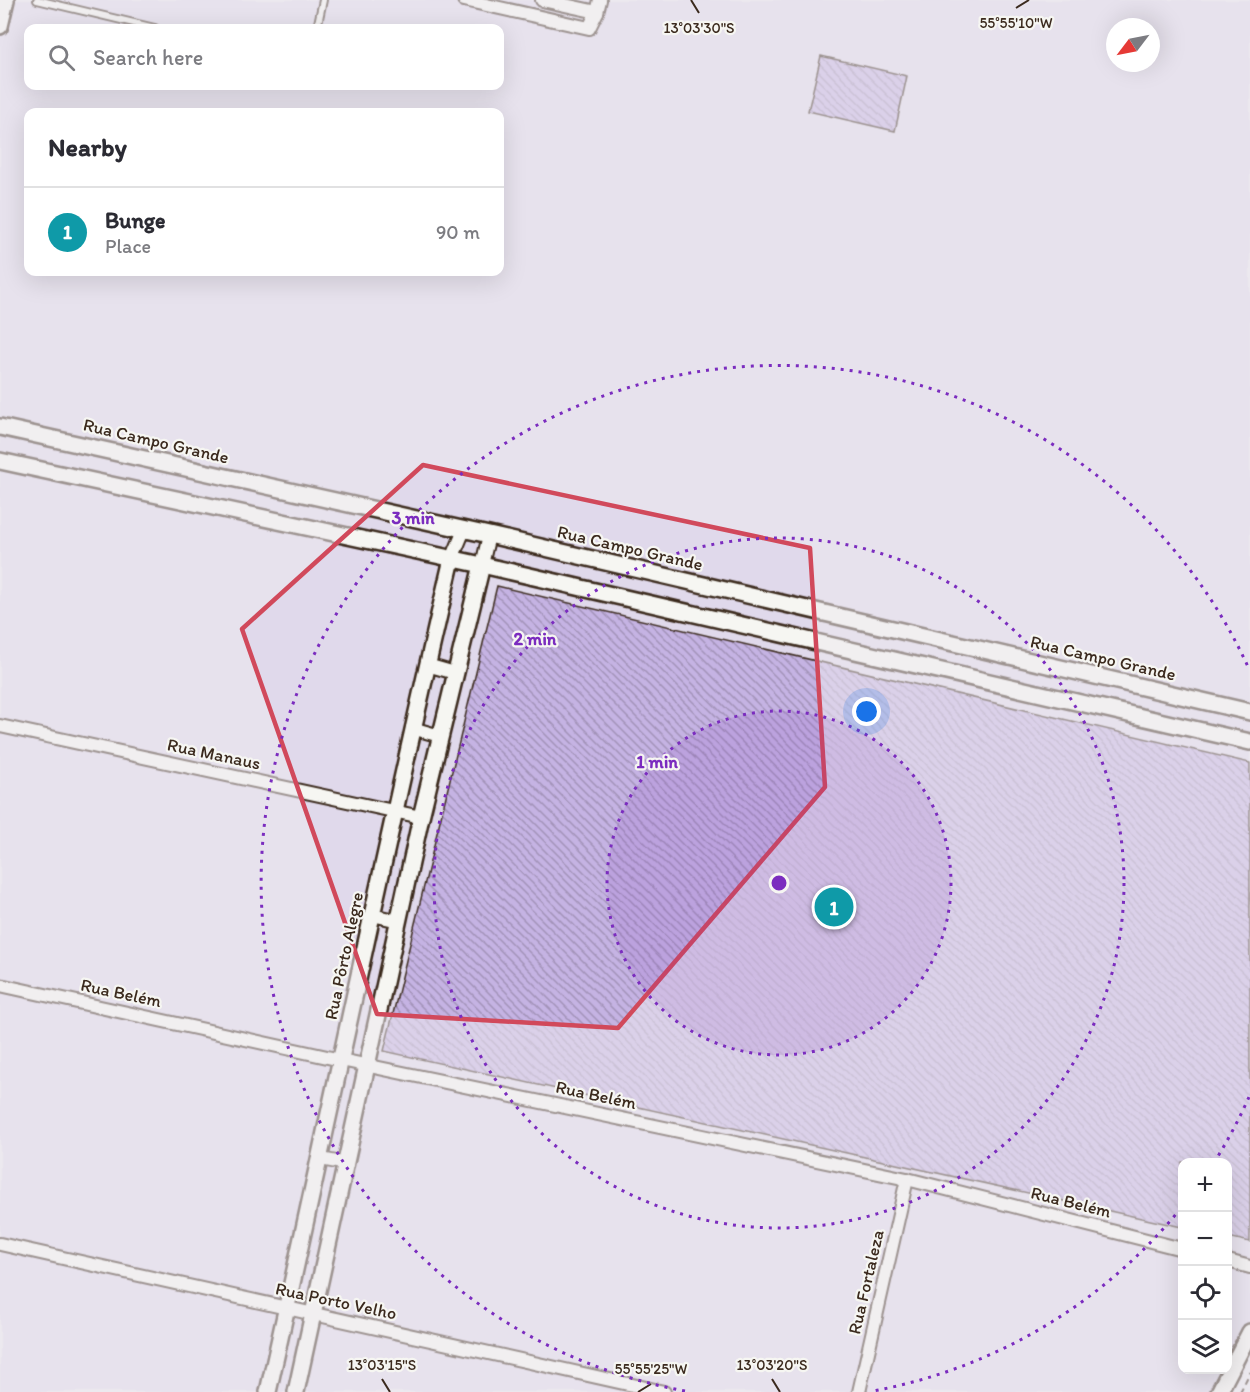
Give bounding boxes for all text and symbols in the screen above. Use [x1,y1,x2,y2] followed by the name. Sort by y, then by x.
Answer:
[979,14,1053,32] text: 55°55'10"W
[1106,18,1160,72] north arrow
[663,19,735,37] text: 13°03'30"S
[24,24,504,90] search box
[45,41,78,74] icon: search
[93,44,203,71] text: Search here
[48,131,127,163] text: Nearby
[105,207,165,234] text: Bunge
[63,220,72,244] text: 1
[436,220,480,244] text: 90 m
[105,234,151,258] text: Place
[81,414,231,468] street label: Rua Campo Grande
[391,507,435,529] text: 3 min
[555,521,705,575] street label: Rua Campo Grande
[514,628,557,650] text: 2 min
[1028,631,1178,685] street label: Rua Campo Grande
[852,697,881,726] your location
[165,733,263,775] street label: Rua Manaus
[636,751,678,773] text: 1 min
[769,873,789,893] centre of rings
[814,884,854,930] pin: 1
[320,890,368,1022] street label: Rua Pôrto Alegre
[79,974,164,1012] street label: Rua Belém
[554,1076,639,1114] street label: Rua Belém
[1178,1158,1232,1374] map controls
[1178,1158,1232,1212] button: +
[1029,1181,1114,1223] street label: Rua Belém
[1178,1212,1232,1266] button: −
[843,1227,889,1337] street label: Rua Fortaleza
[1178,1266,1232,1320] button: locate
[273,1277,399,1325] street label: Rua Porto Velho
[1178,1320,1232,1374] button: layers
[348,1356,416,1374] text: 13°03'15"S
[737,1356,807,1374] text: 13°03'20"S
[615,1360,688,1378] text: 55°55'25"W

